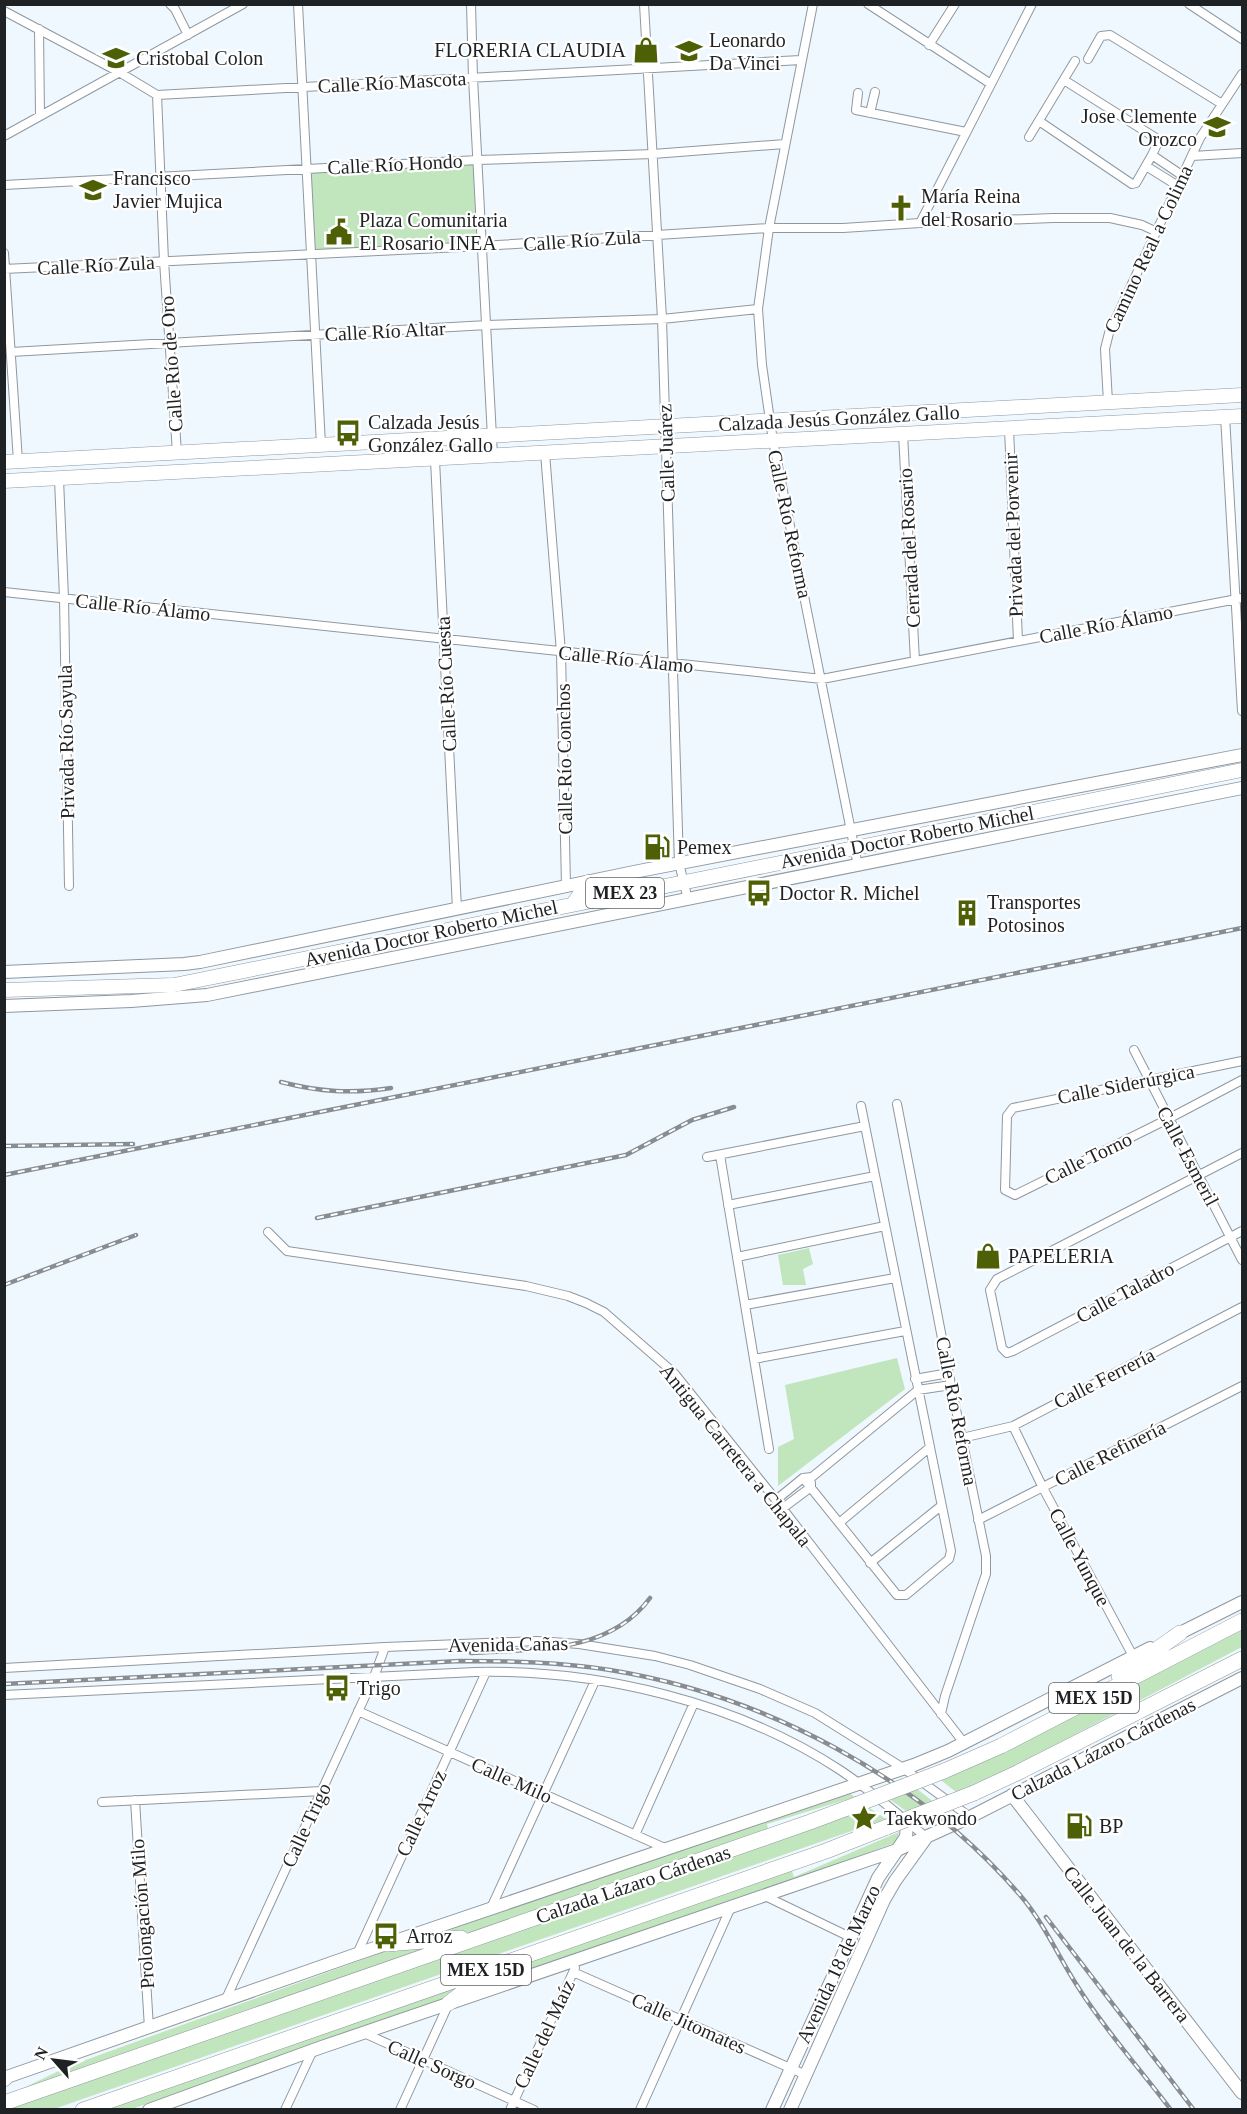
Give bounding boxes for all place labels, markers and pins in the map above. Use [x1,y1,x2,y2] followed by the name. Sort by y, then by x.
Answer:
[709,29,786,74] place label: Leonardo Da Vinci
[631,35,661,65] shop icon: FLORERIA CLAUDIA
[674,36,704,66] school or university icon: Leonardo Da Vinci
[434,39,627,61] place label: FLORERIA CLAUDIA
[101,43,131,73] school or university icon: Cristobal Colon
[136,47,263,69] place label: Cristobal Colon
[1081,105,1197,150] place label: Jose Clemente Orozco
[1202,112,1232,142] school or university icon: Jose Clemente Orozco
[113,167,223,213] place label: Francisco Javier Mujica
[78,175,108,205] school or university icon: Francisco Javier Mujica
[921,185,1021,230] place label: María Reina del Rosario
[886,193,916,223] church icon: María Reina del Rosario
[359,209,507,254] place label: Plaza Comunitaria El Rosario INEA
[324,217,354,247] public building icon: Plaza Comunitaria El Rosario INEA
[368,411,493,456] place label: Calzada Jesús González Gallo
[333,418,363,448] bus stop icon: Calzada Jesús González Gallo
[642,832,672,862] fuel station icon: Pemex
[677,836,731,858] place label: Pemex
[744,878,774,908] bus stop icon: Doctor R. Michel
[779,882,920,904] place label: Doctor R. Michel
[987,891,1081,936] place label: Transportes Potosinos
[952,898,982,928] building icon: Transportes Potosinos
[973,1241,1003,1271] shop icon: PAPELERIA
[1008,1245,1115,1267] place label: PAPELERIA
[322,1673,352,1703] bus stop icon: Trigo
[357,1677,401,1700] place label: Trigo
[849,1803,879,1833] place icon: Taekwondo
[884,1807,977,1829] place label: Taekwondo
[1064,1811,1094,1841] fuel station icon: BP
[1099,1815,1123,1837] place label: BP
[371,1921,401,1951] bus stop icon: Arroz
[406,1925,453,1947] place label: Arroz

